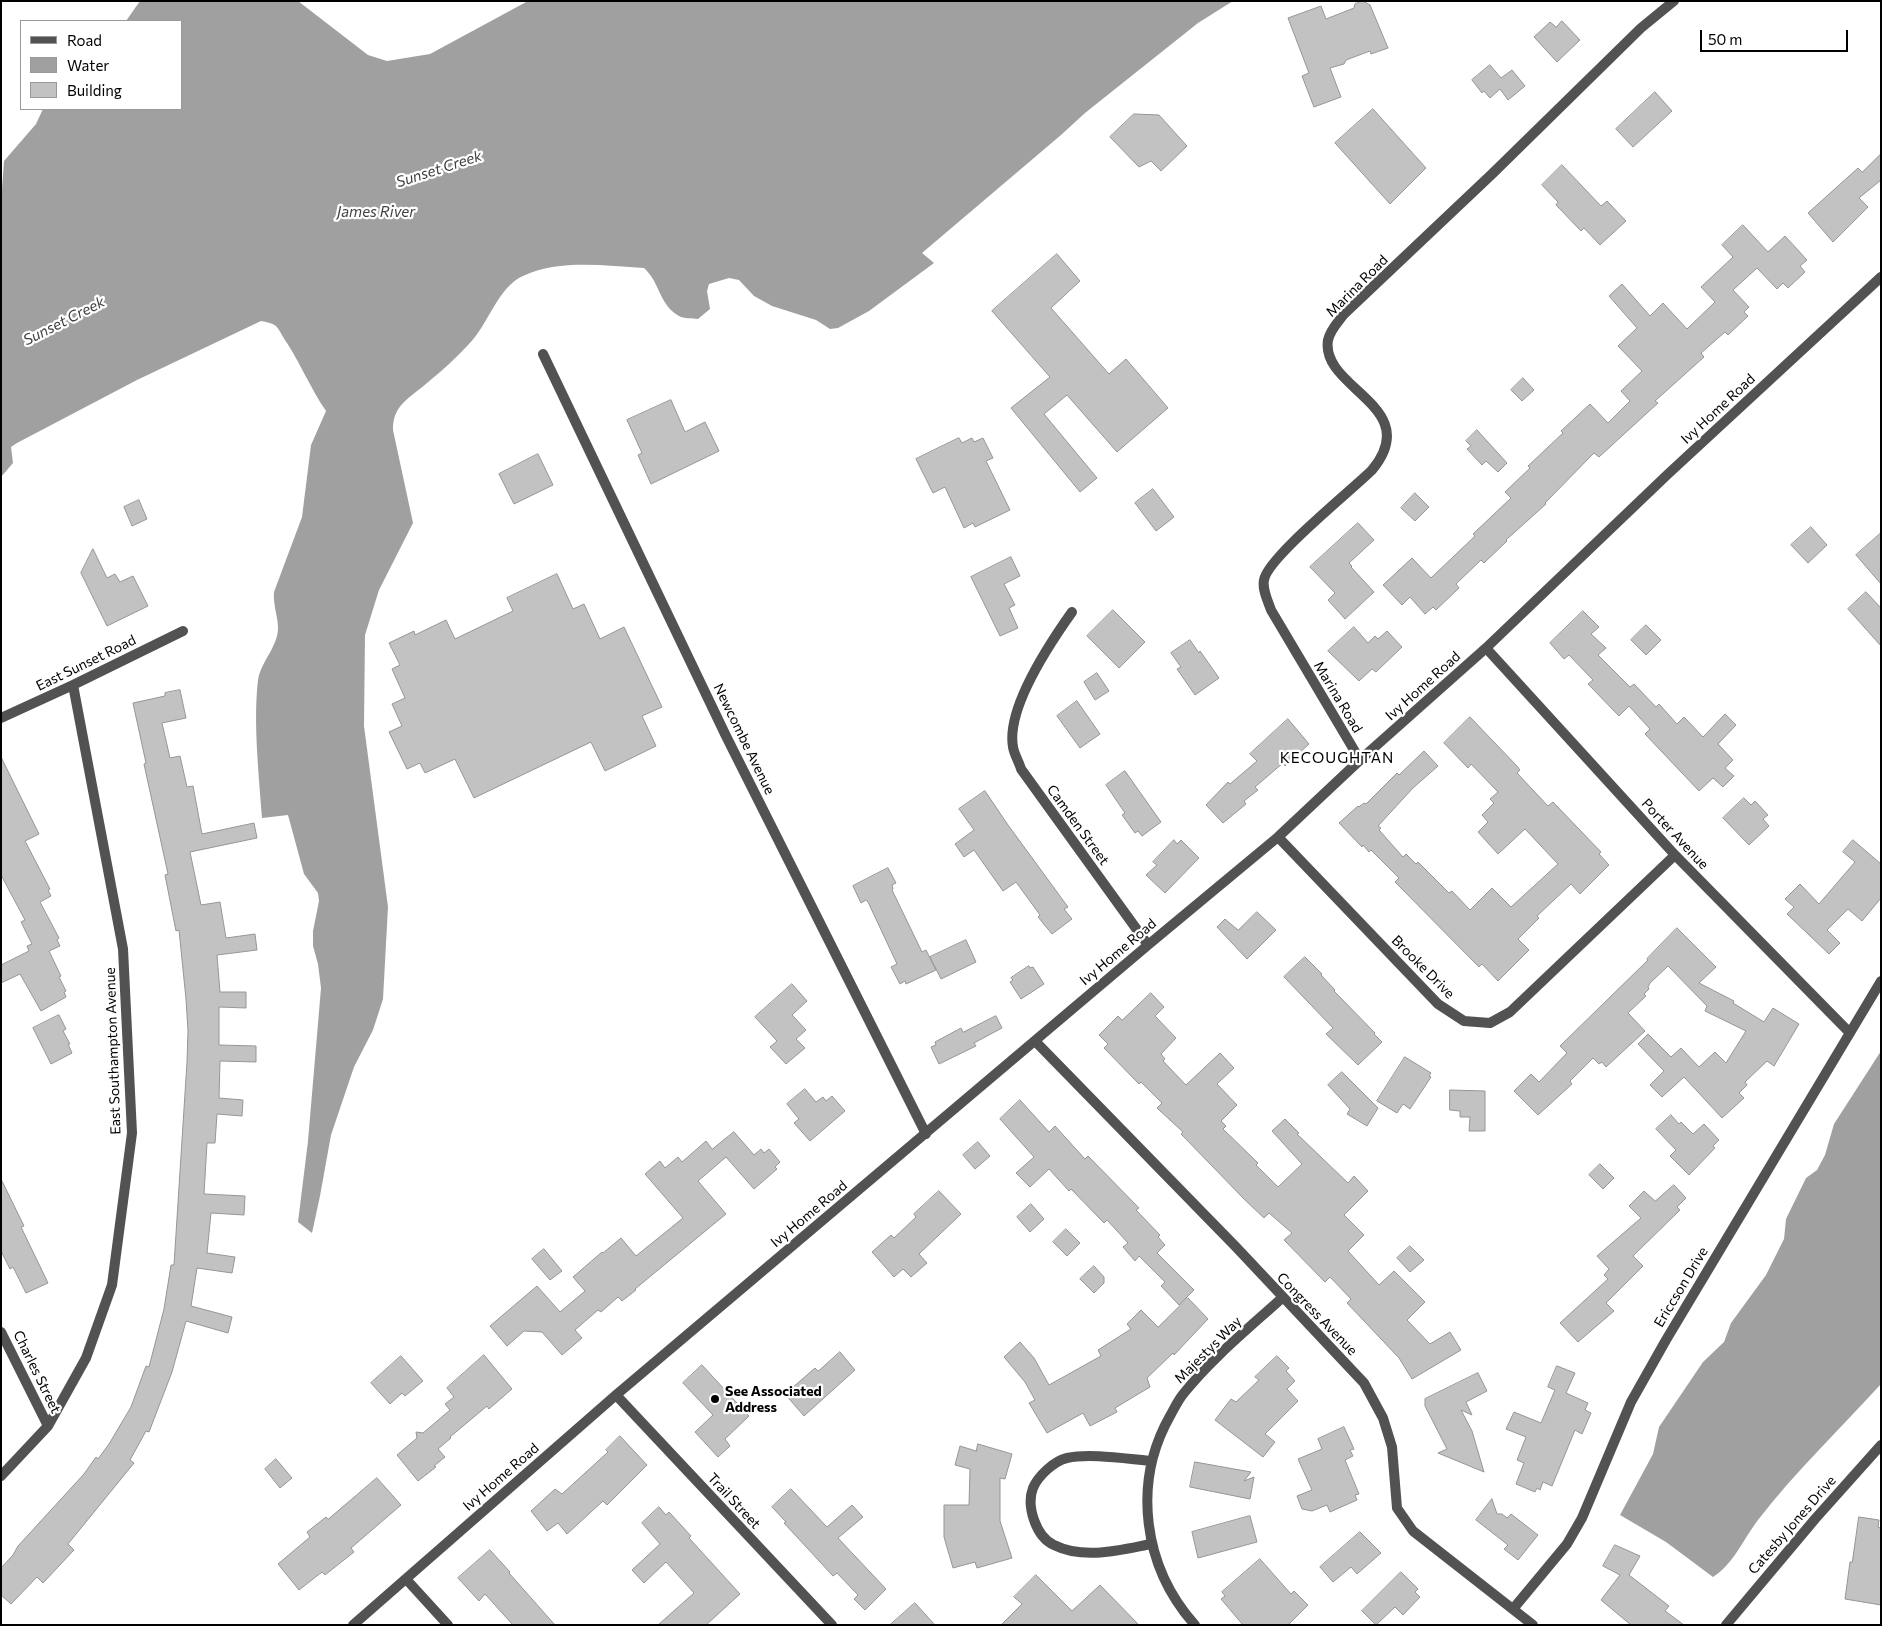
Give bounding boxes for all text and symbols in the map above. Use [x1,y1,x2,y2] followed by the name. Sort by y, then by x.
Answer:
[20,20,182,110] legend
[1702,20,1850,52] scale bar
[1708,30,1742,48] text: 50 m
[67,31,102,49] text: Road
[67,56,109,74] text: Water
[67,81,122,99] text: Building
[394,147,484,191] water label: Sunset Creek
[337,203,415,221] water label: James River
[1323,252,1391,320] street label: Marina Road
[20,293,108,349] water label: Sunset Creek
[1678,371,1758,447] street label: Ivy Home Road
[33,632,139,694] street label: East Sunset Road
[1382,648,1464,724] street label: Ivy Home Road
[1310,658,1366,736] street label: Marina Road
[710,681,778,797] street label: Newcombe Avenue
[1278,749,1396,767] district label: KECOUGHTAN
[1043,782,1113,868] street label: Camden Street
[1638,795,1712,873] street label: Porter Avenue
[1076,915,1160,989] street label: Ivy Home Road
[1388,932,1458,1002] street label: Brooke Drive
[102,967,124,1135] street label: East Southampton Avenue
[767,1177,851,1251] street label: Ivy Home Road
[1650,1244,1712,1330] street label: Ericcson Drive
[1273,1269,1361,1359] street label: Congress Avenue
[1171,1313,1245,1387] street label: Majestys Way
[10,1328,64,1416] street label: Charles Street
[725,1383,822,1415] place label: See Associated Address
[709,1393,721,1405] marker: See Associated Address
[460,1440,542,1514] street label: Ivy Home Road
[704,1470,764,1532] street label: Trail Street
[1745,1472,1839,1578] street label: Catesby Jones Drive

